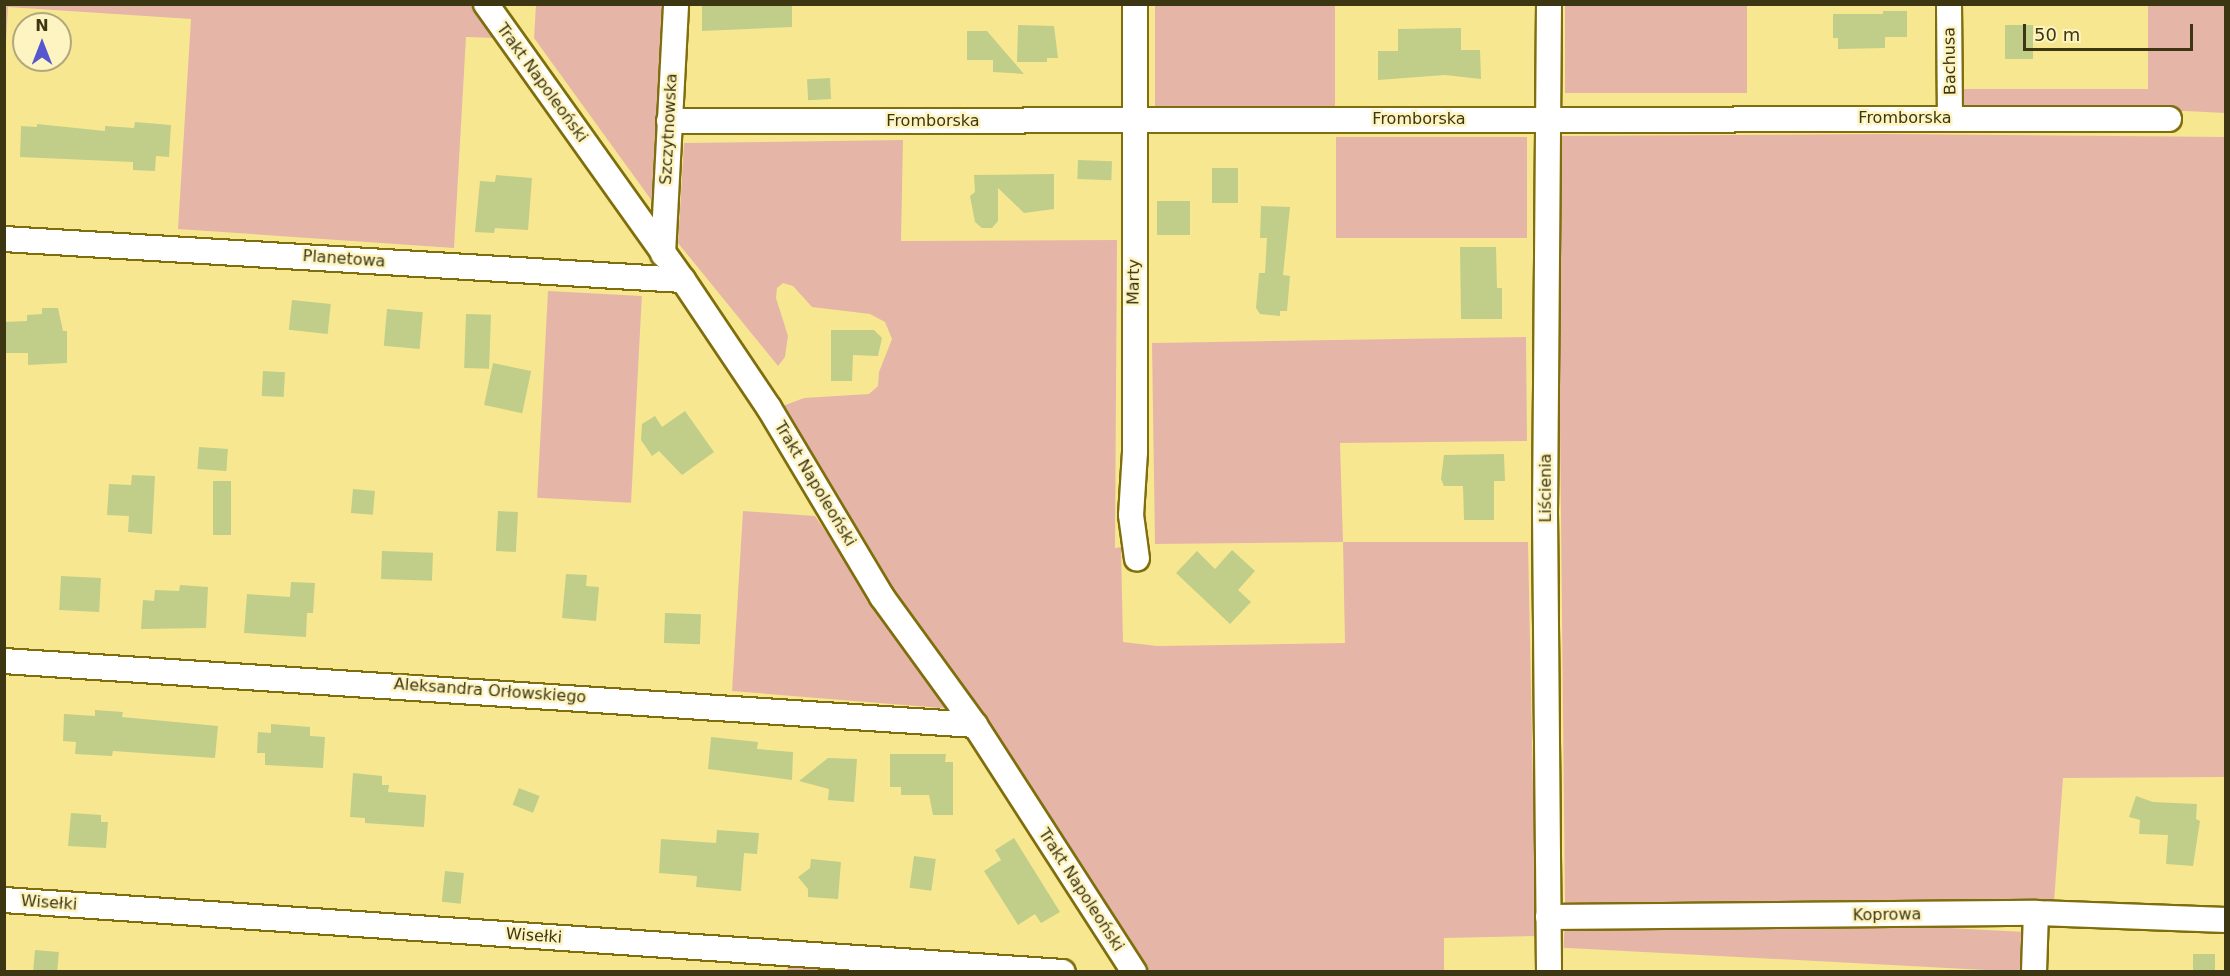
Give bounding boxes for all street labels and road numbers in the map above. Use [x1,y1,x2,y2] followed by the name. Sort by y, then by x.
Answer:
[492,20,592,146] street label: Trakt Napoleoński
[1940,27,1960,95] street label: Bachusa
[656,73,682,185] street label: Szczytnowska
[1858,108,1952,128] street label: Fromborska
[1372,109,1466,129] street label: Fromborska
[886,111,980,131] street label: Fromborska
[302,247,386,271] street label: Planetowa
[1124,259,1144,305] street label: Marty
[770,418,860,550] street label: Trakt Napoleoński
[1536,453,1556,523] street label: Liścienia
[393,675,587,707] street label: Aleksandra Orłowskiego
[1034,825,1128,955] street label: Trakt Napoleoński
[20,891,78,915] street label: Wisełki
[1853,905,1921,925] street label: Koprowa
[505,924,563,948] street label: Wisełki

